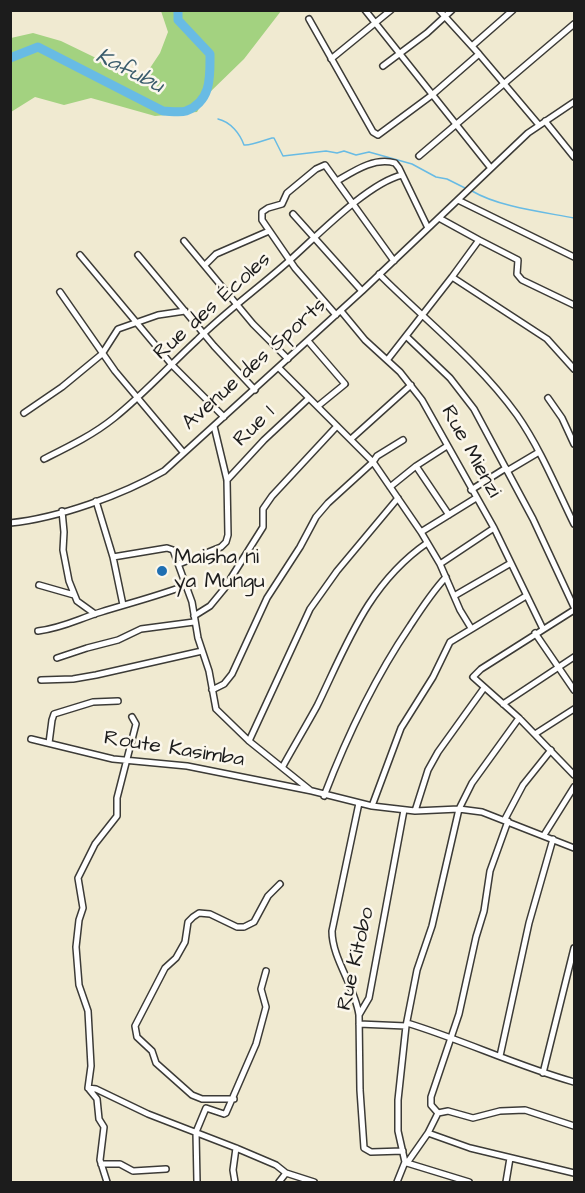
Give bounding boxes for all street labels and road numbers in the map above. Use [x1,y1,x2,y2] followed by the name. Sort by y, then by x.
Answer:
[149,248,277,366] street label: Rue des Écoles
[178,294,332,436] street label: Avenue des Sports
[229,401,281,453] street label: Rue 1
[434,402,506,502] street label: Rue Mienzi
[102,726,246,774] street label: Route Kasimba
[333,905,381,1013] street label: Rue Kitobo

